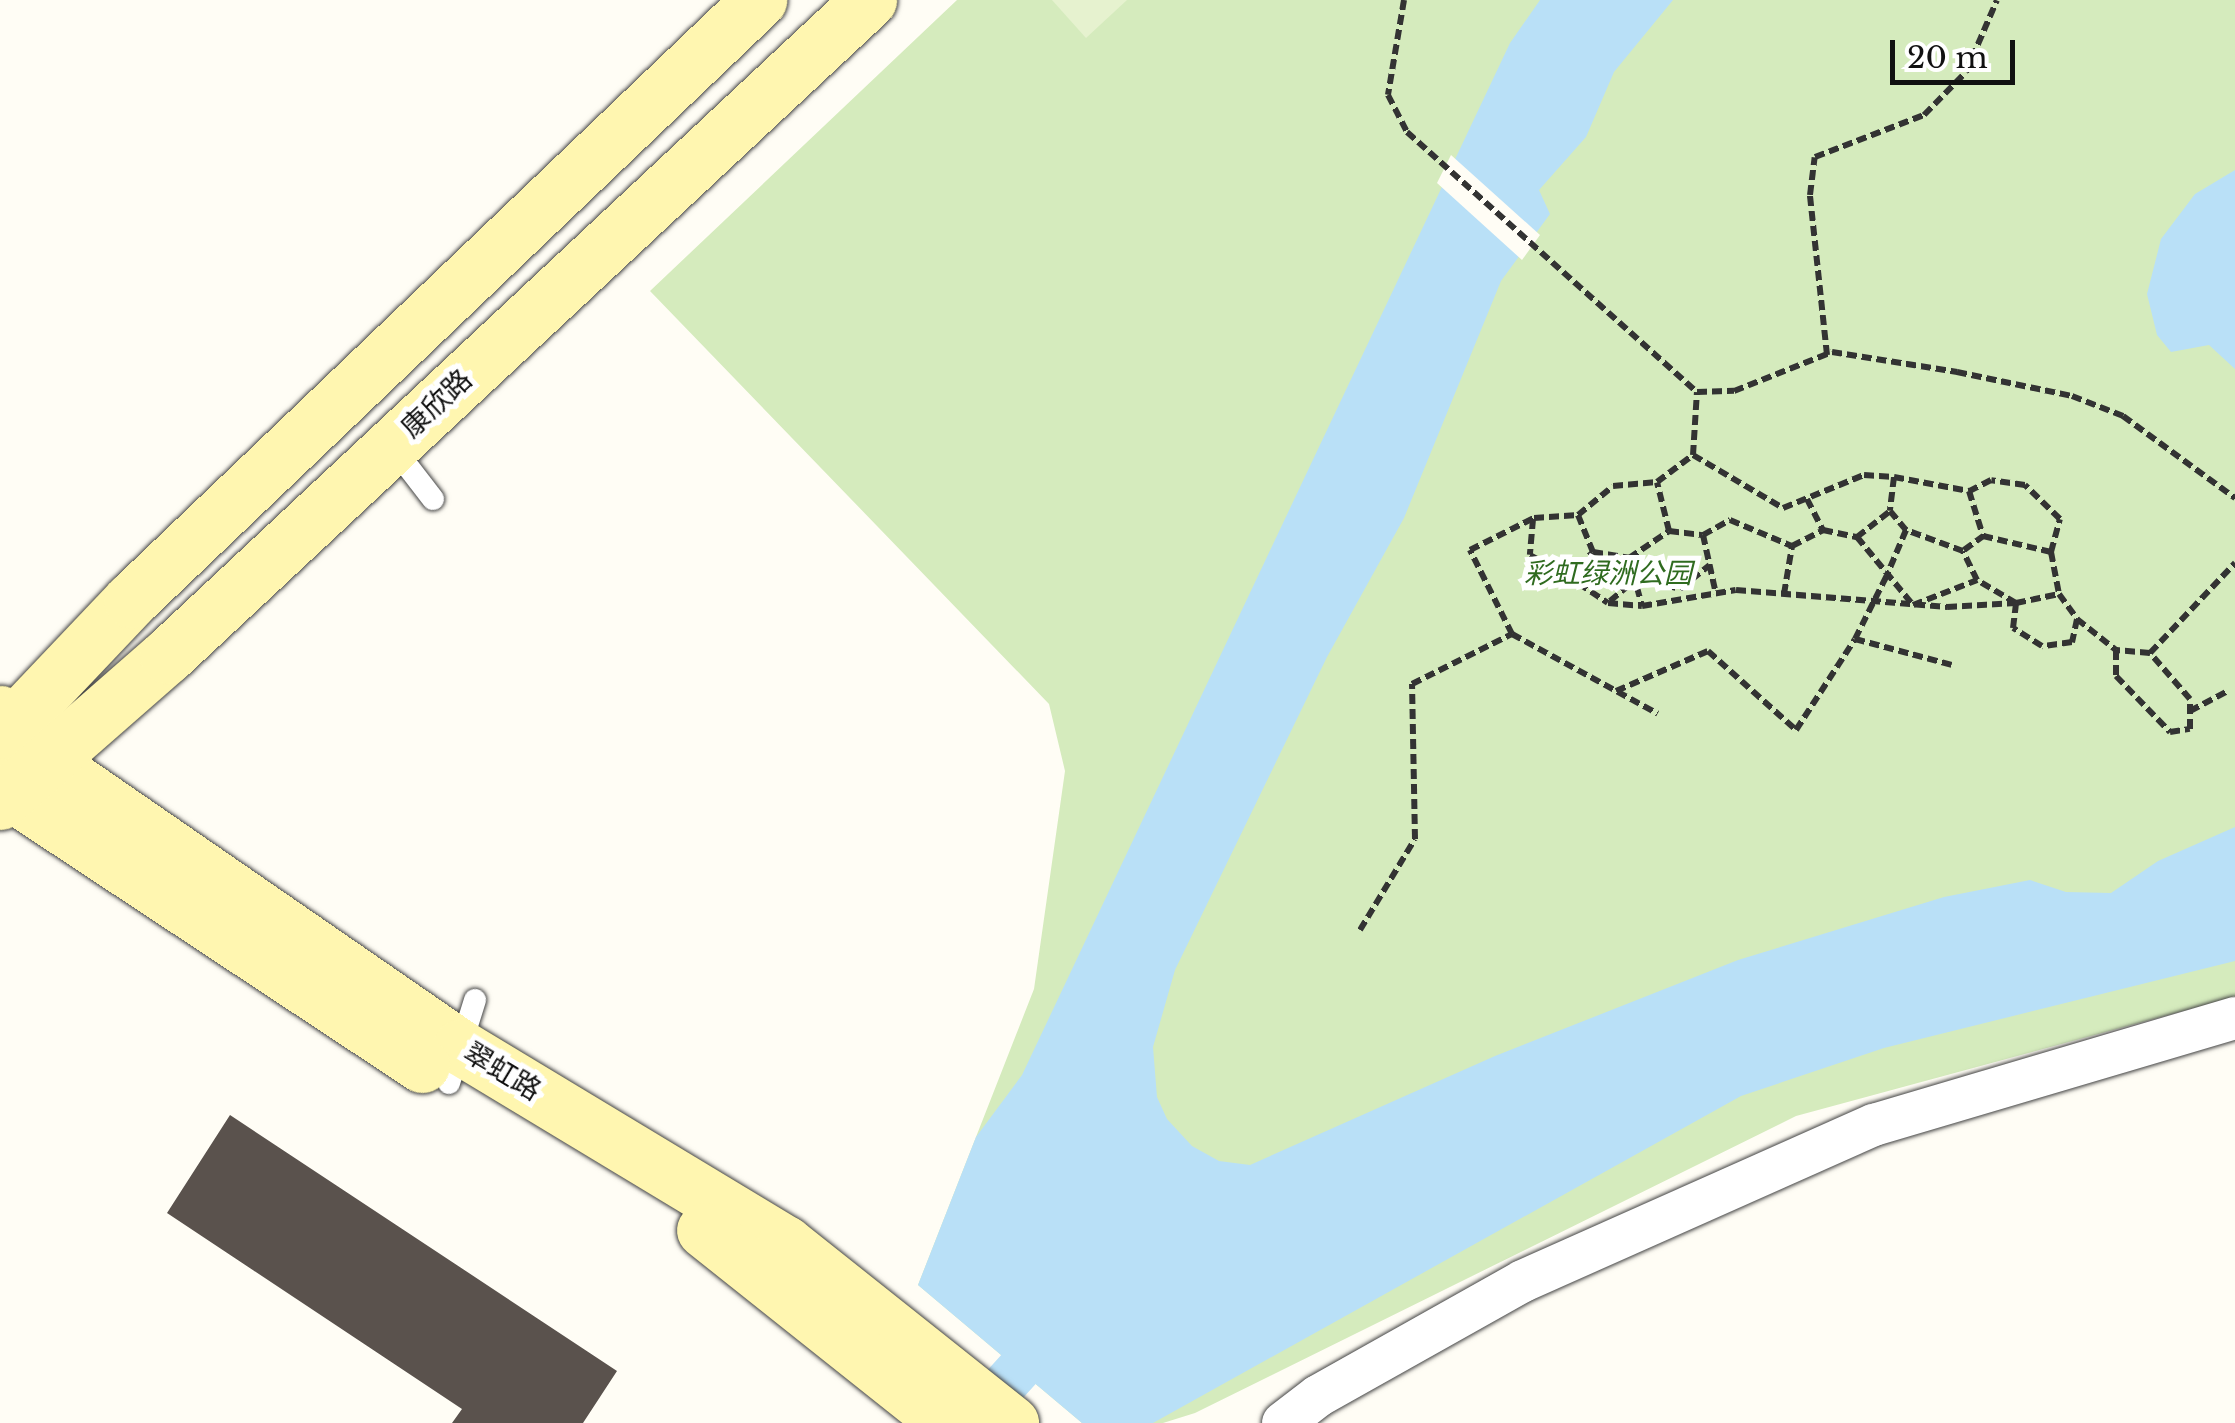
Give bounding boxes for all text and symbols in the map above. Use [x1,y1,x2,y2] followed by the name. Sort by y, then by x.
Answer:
[1895,20,2020,82] scale bar
[1907,39,1988,76] text: 20 m
[395,363,479,445] street label: 康欣路
[1524,557,1692,591] park label: 彩虹绿洲公园
[457,1036,547,1108] street label: 翠虹路

